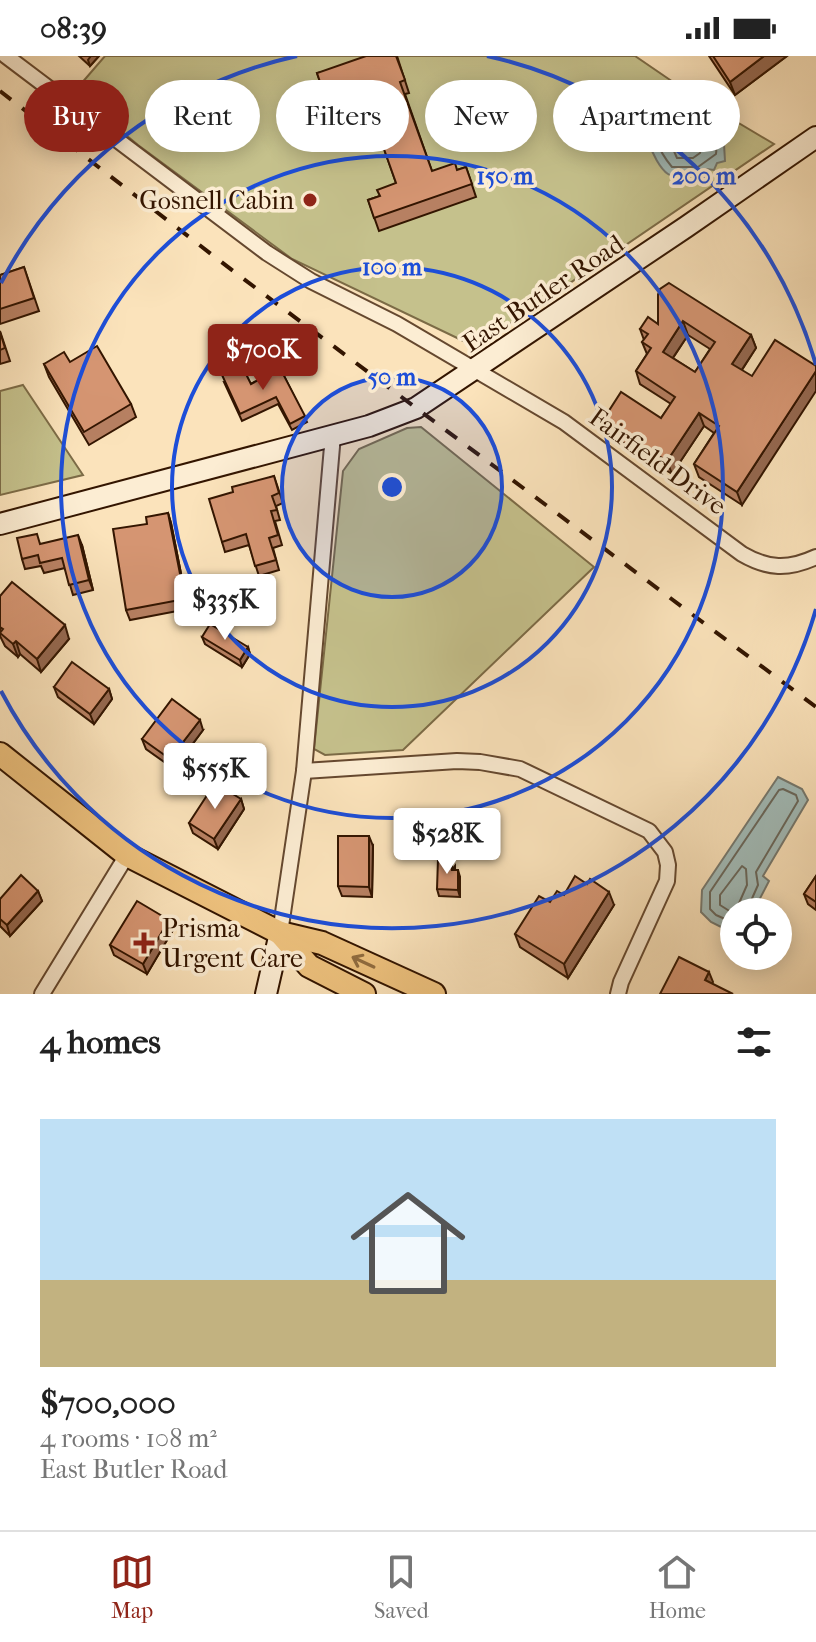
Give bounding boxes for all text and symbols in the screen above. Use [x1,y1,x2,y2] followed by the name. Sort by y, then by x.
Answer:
[40,11,107,46] text: 08:39
[24,80,129,152] chip: Buy
[145,80,260,152] chip: Rent
[276,80,409,152] chip: Filters
[425,80,537,152] chip: New
[553,80,740,152] chip: Apartment
[476,162,535,190] text: 150 m
[672,162,737,190] text: 200 m
[139,185,294,216] place label: Gosnell Cabin
[301,191,319,209] marker: Gosnell Cabin
[457,228,630,359] street label: East Butler Road
[362,253,423,281] text: 100 m
[207,324,319,392] pin: $700K
[226,334,300,365] text: $700K
[368,363,417,391] text: 50 m
[583,401,732,522] street label: Fairfield Drive
[378,473,406,501] centre of rings
[169,574,281,642] pin: $335K
[192,584,258,615] text: $335K
[159,743,271,811] pin: $555K
[182,753,248,784] text: $555K
[391,808,503,876] pin: $528K
[412,818,482,849] text: $528K
[720,898,792,970] map controls
[720,898,792,970] button: locate
[162,913,303,974] place label: Prisma Urgent Care
[133,932,155,954] marker: Prisma Urgent Care
[351,953,375,968] one-way arrow
[732,1020,776,1064] icon: filters
[40,1022,161,1062] text: 4 homes
[336,1171,480,1315] icon: home
[40,1383,176,1423] text: $700,000
[40,1423,217,1454] text: 4 rooms · 108 m²
[40,1454,228,1485] text: East Butler Road
[110,1550,154,1624] tab: Map
[374,1550,429,1624] tab: Saved
[649,1550,706,1624] tab: Home

